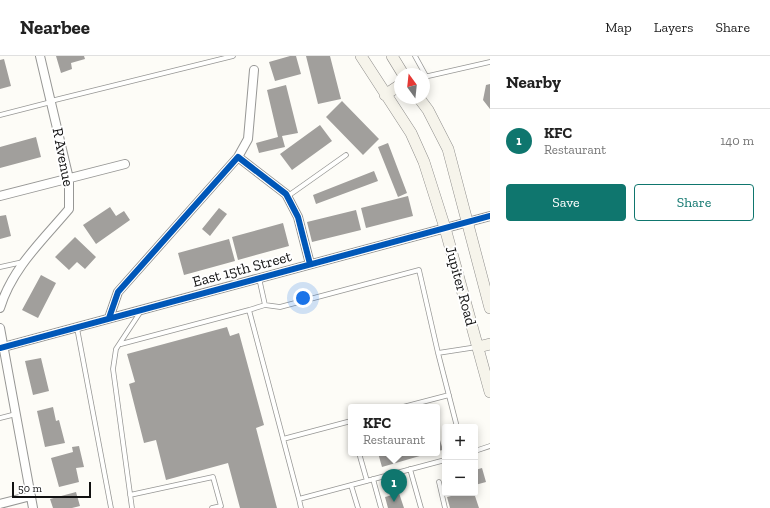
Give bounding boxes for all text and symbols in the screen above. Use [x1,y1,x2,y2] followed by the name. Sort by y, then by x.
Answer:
[20,16,90,39] text: Nearbee
[605,19,632,36] text: Map
[654,19,693,36] text: Layers
[715,19,750,36] text: Share
[394,68,430,104] north arrow
[506,72,561,92] text: Nearby
[544,124,572,142] text: KFC
[48,126,78,188] street label: R Avenue
[516,133,522,148] text: 1
[720,133,754,148] text: 140 m
[544,142,606,157] text: Restaurant
[506,184,626,221] button: Save
[634,184,754,221] button: Share
[442,244,480,329] street label: Jupiter Road
[190,247,294,291] street label: East 15th Street
[293,288,313,308] your location
[348,404,440,456] popup
[363,414,391,432] text: KFC
[442,424,478,496] map controls
[442,424,478,460] button: +
[363,432,425,447] text: Restaurant
[442,460,478,496] button: −
[381,469,407,502] pin: 1
[12,480,91,499] scale bar
[18,482,42,495] text: 50 m

